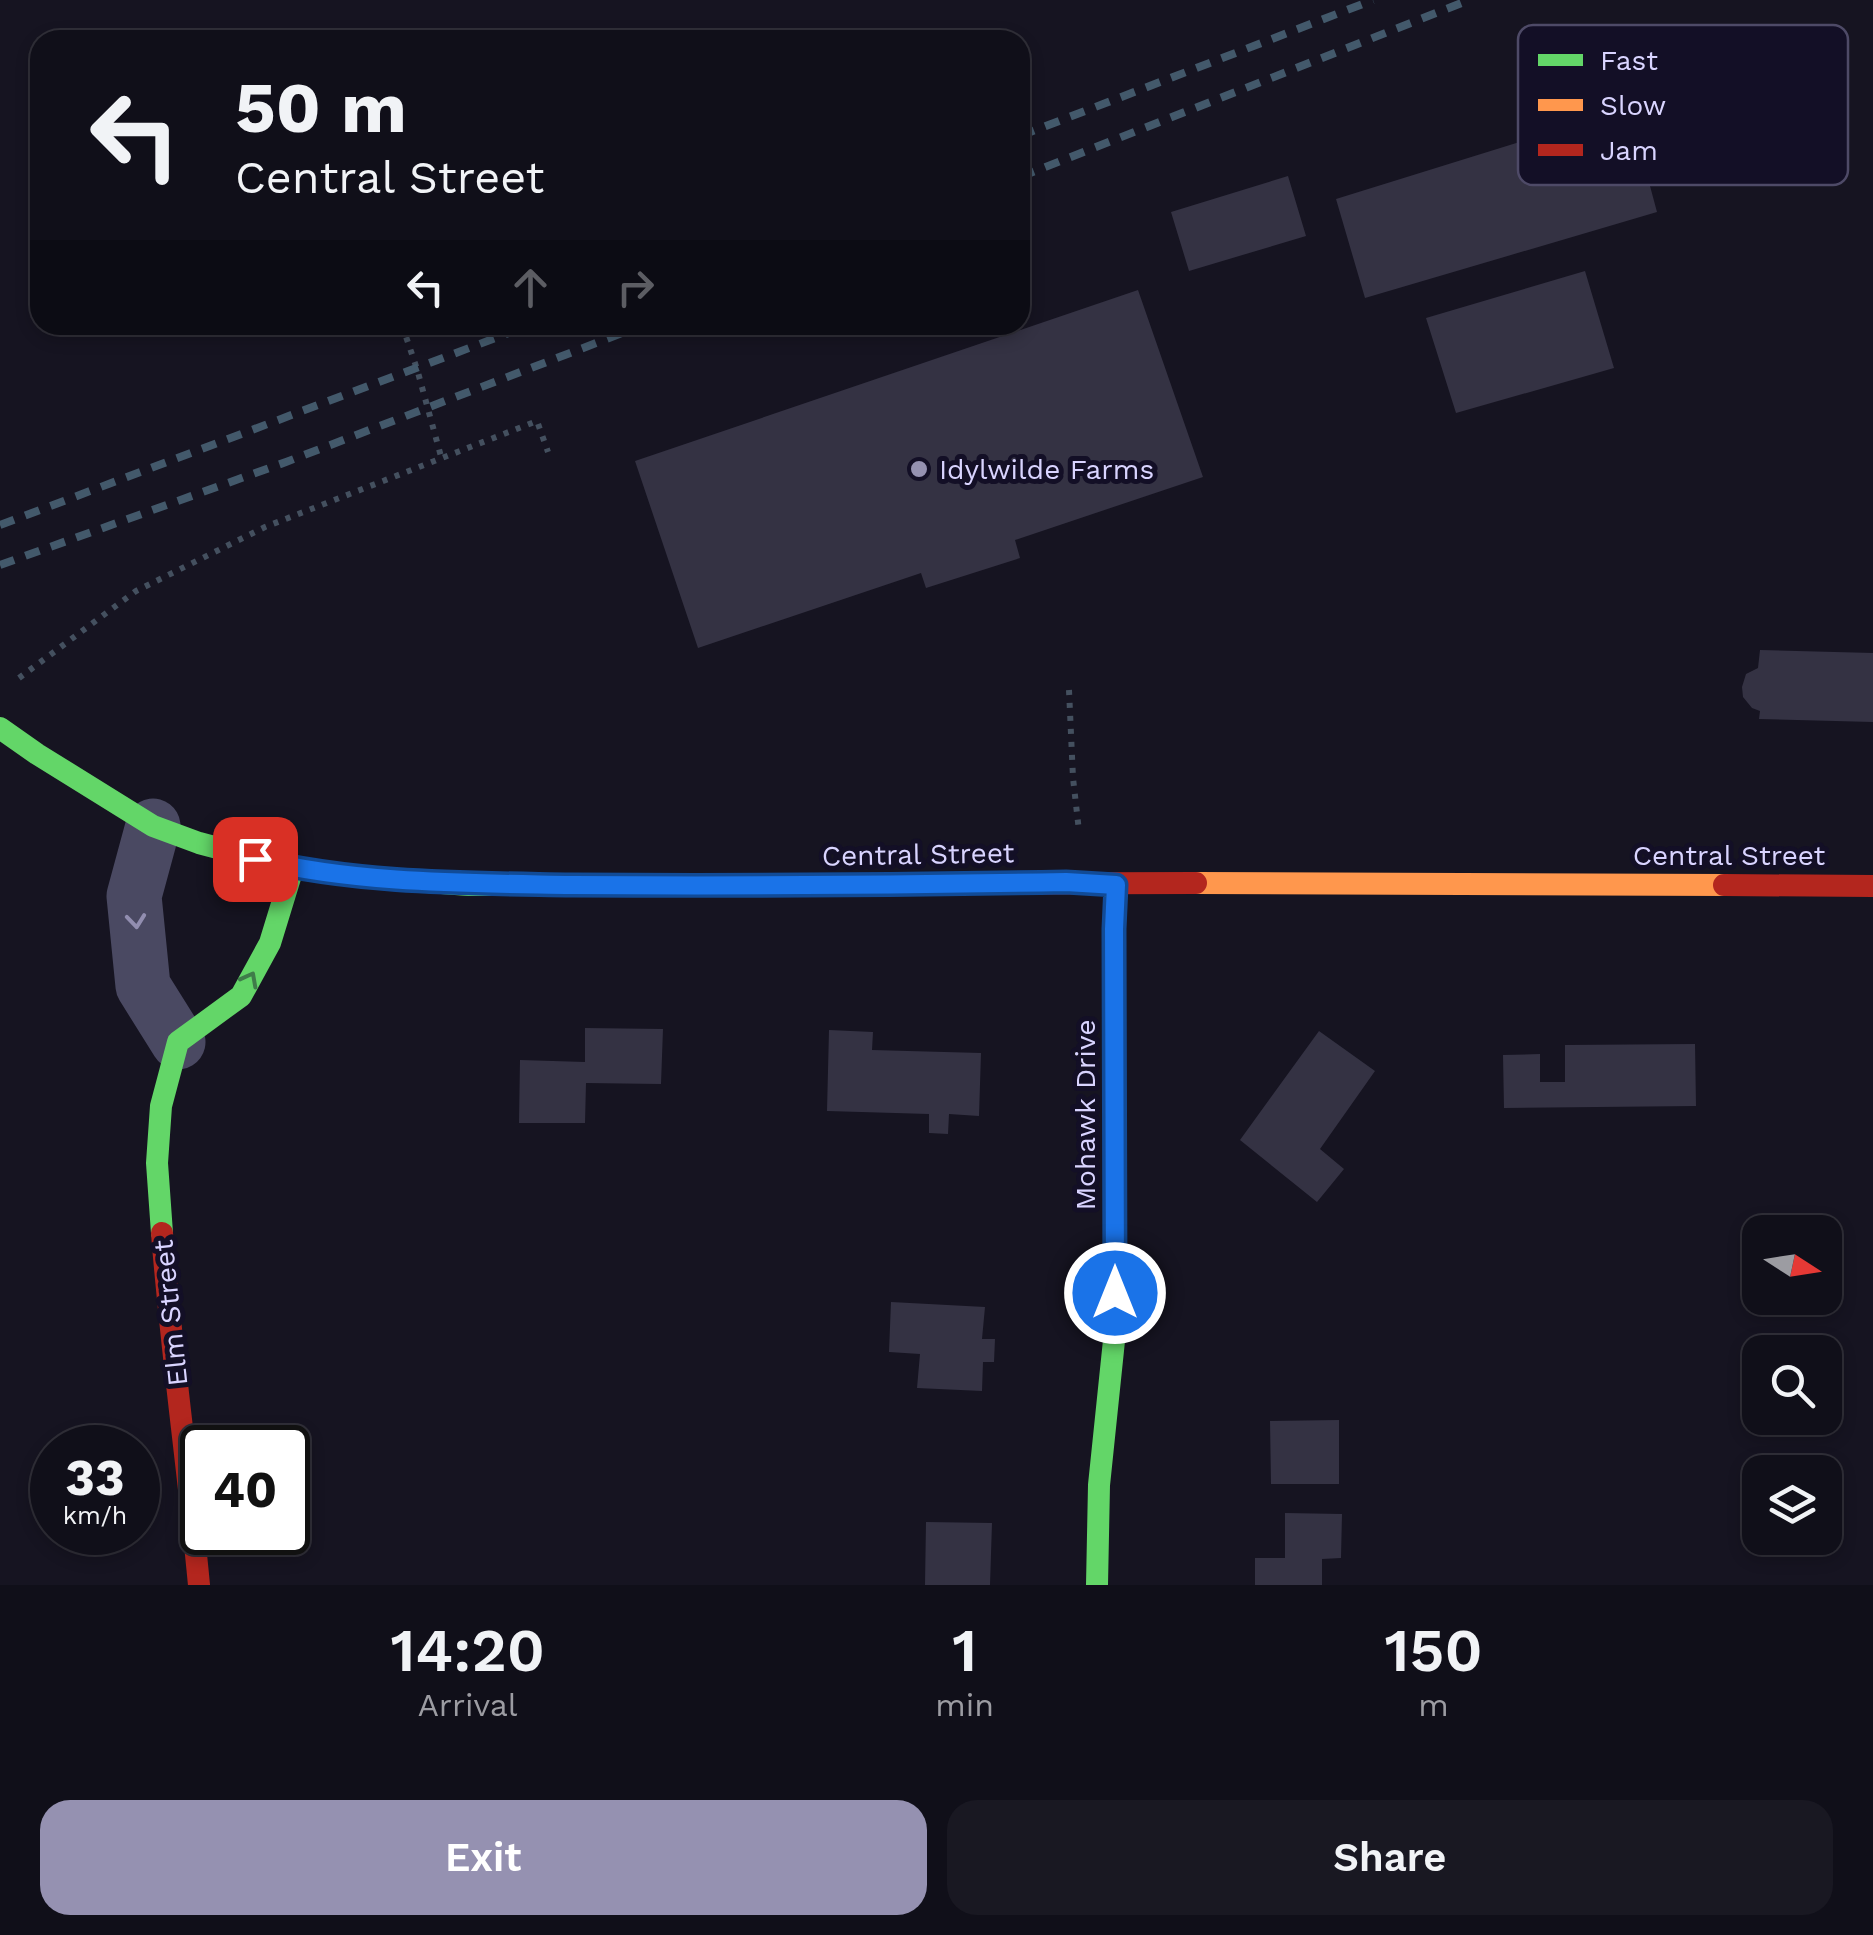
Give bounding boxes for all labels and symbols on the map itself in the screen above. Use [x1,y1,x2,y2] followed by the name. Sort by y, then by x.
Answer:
[1518,25,1848,185] legend
[1600,44,1658,77] text: Fast
[1600,89,1666,122] text: Slow
[1600,134,1658,167] text: Jam
[939,453,1154,486] place label: Idylwilde Farms
[908,458,930,480] marker: Idylwilde Farms
[213,817,298,902] pin
[821,836,1015,873] street label: Central Street
[1633,839,1826,872] street label: Central Street
[125,913,147,929] one-way arrow
[238,972,258,990] one-way arrow
[1069,1019,1102,1211] street label: Mohawk Drive
[1742,1215,1842,1315] north arrow
[146,1238,195,1388] street label: Elm Street
[1063,1241,1167,1345] position arrow
[180,1425,310,1555] speed limit sign: 40

